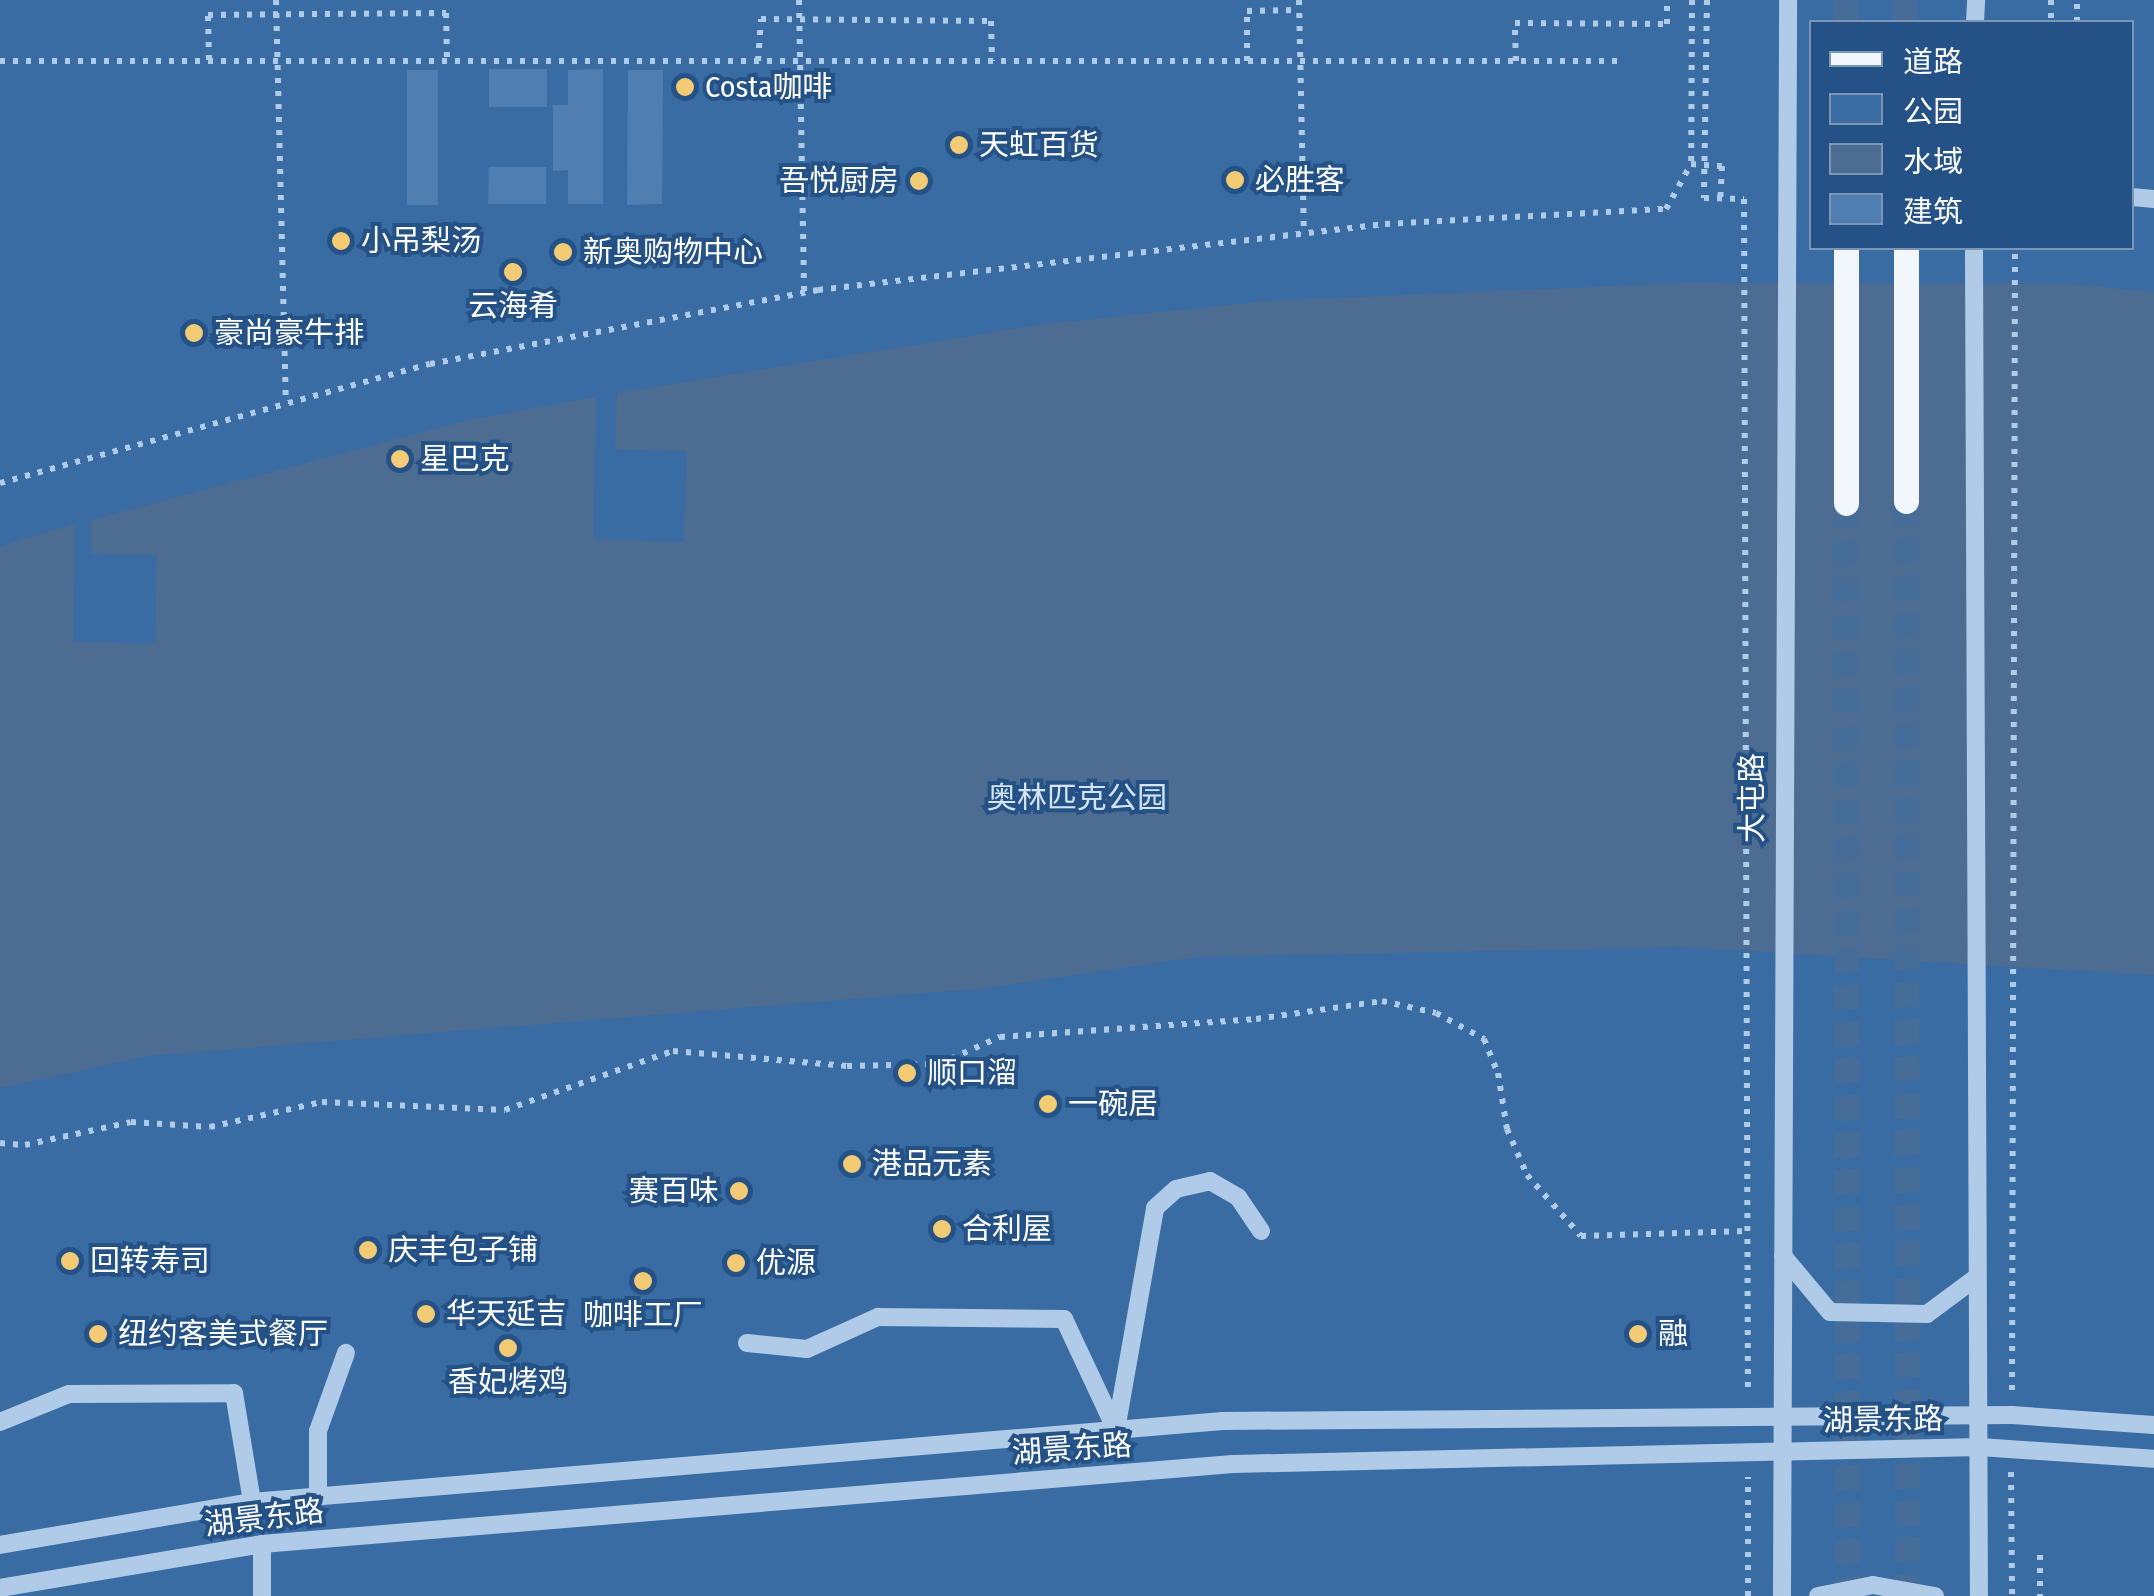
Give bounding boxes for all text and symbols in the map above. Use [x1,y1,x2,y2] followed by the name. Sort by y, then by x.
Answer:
[1809,20,2134,250] legend
[1903,44,1963,80] text: 道路
[705,69,833,105] place label: Costa咖啡
[674,76,696,98] marker: Costa咖啡
[1903,94,1963,130] text: 公园
[979,127,1099,163] place label: 天虹百货
[948,134,970,156] marker: 天虹百货
[1903,144,1963,180] text: 水域
[1255,162,1345,198] place label: 必胜客
[779,163,899,199] place label: 吾悦厨房
[1224,169,1246,191] marker: 必胜客
[908,170,930,192] marker: 吾悦厨房
[1903,194,1963,230] text: 建筑
[361,223,481,259] place label: 小吊梨汤
[330,230,352,252] marker: 小吊梨汤
[583,234,763,270] place label: 新奥购物中心
[552,241,574,263] marker: 新奥购物中心
[502,261,524,283] marker: 云海肴
[468,288,558,324] place label: 云海肴
[214,315,364,351] place label: 豪尚豪牛排
[183,322,205,344] marker: 豪尚豪牛排
[420,441,510,477] place label: 星巴克
[389,448,411,470] marker: 星巴克
[1734,753,1770,843] street label: 大屯路
[987,780,1167,816] park label: 奥林匹克公园
[927,1055,1017,1091] place label: 顺口溜
[896,1062,918,1084] marker: 顺口溜
[1068,1086,1158,1122] place label: 一碗居
[1037,1093,1059,1115] marker: 一碗居
[872,1146,992,1182] place label: 港品元素
[841,1153,863,1175] marker: 港品元素
[629,1173,719,1209] place label: 赛百味
[728,1180,750,1202] marker: 赛百味
[962,1211,1052,1247] place label: 合利屋
[931,1218,953,1240] marker: 合利屋
[388,1232,538,1268] place label: 庆丰包子铺
[357,1239,379,1261] marker: 庆丰包子铺
[90,1243,210,1279] place label: 回转寿司
[756,1245,816,1281] place label: 优源
[59,1250,81,1272] marker: 回转寿司
[725,1252,747,1274] marker: 优源
[632,1270,654,1292] marker: 咖啡工厂
[446,1296,566,1332] place label: 华天延吉
[583,1297,703,1333] place label: 咖啡工厂
[415,1303,437,1325] marker: 华天延吉
[118,1316,328,1352] place label: 纽约客美式餐厅
[1658,1316,1688,1352] place label: 融
[87,1323,109,1345] marker: 纽约客美式餐厅
[1627,1323,1649,1345] marker: 融
[497,1337,519,1359] marker: 香妃烤鸡
[448,1364,568,1400] place label: 香妃烤鸡
[1823,1401,1943,1439] street label: 湖景东路
[1011,1427,1133,1471] street label: 湖景东路
[202,1493,326,1543] street label: 湖景东路

